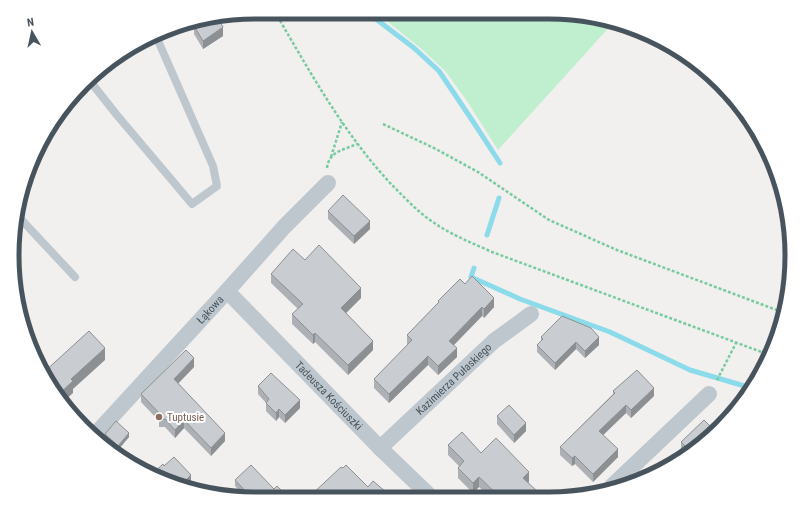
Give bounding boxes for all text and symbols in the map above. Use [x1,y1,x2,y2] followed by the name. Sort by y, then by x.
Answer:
[12,12,52,52] north arrow
[26,16,35,30] text: N
[194,293,226,327] street label: Łąkowa
[414,340,495,418] street label: Kazimierza Pułaskiego
[292,359,365,433] street label: Tadeusza Kościuszki
[167,411,204,424] place label: Tuptusie
[154,412,164,422] marker: Tuptusie

